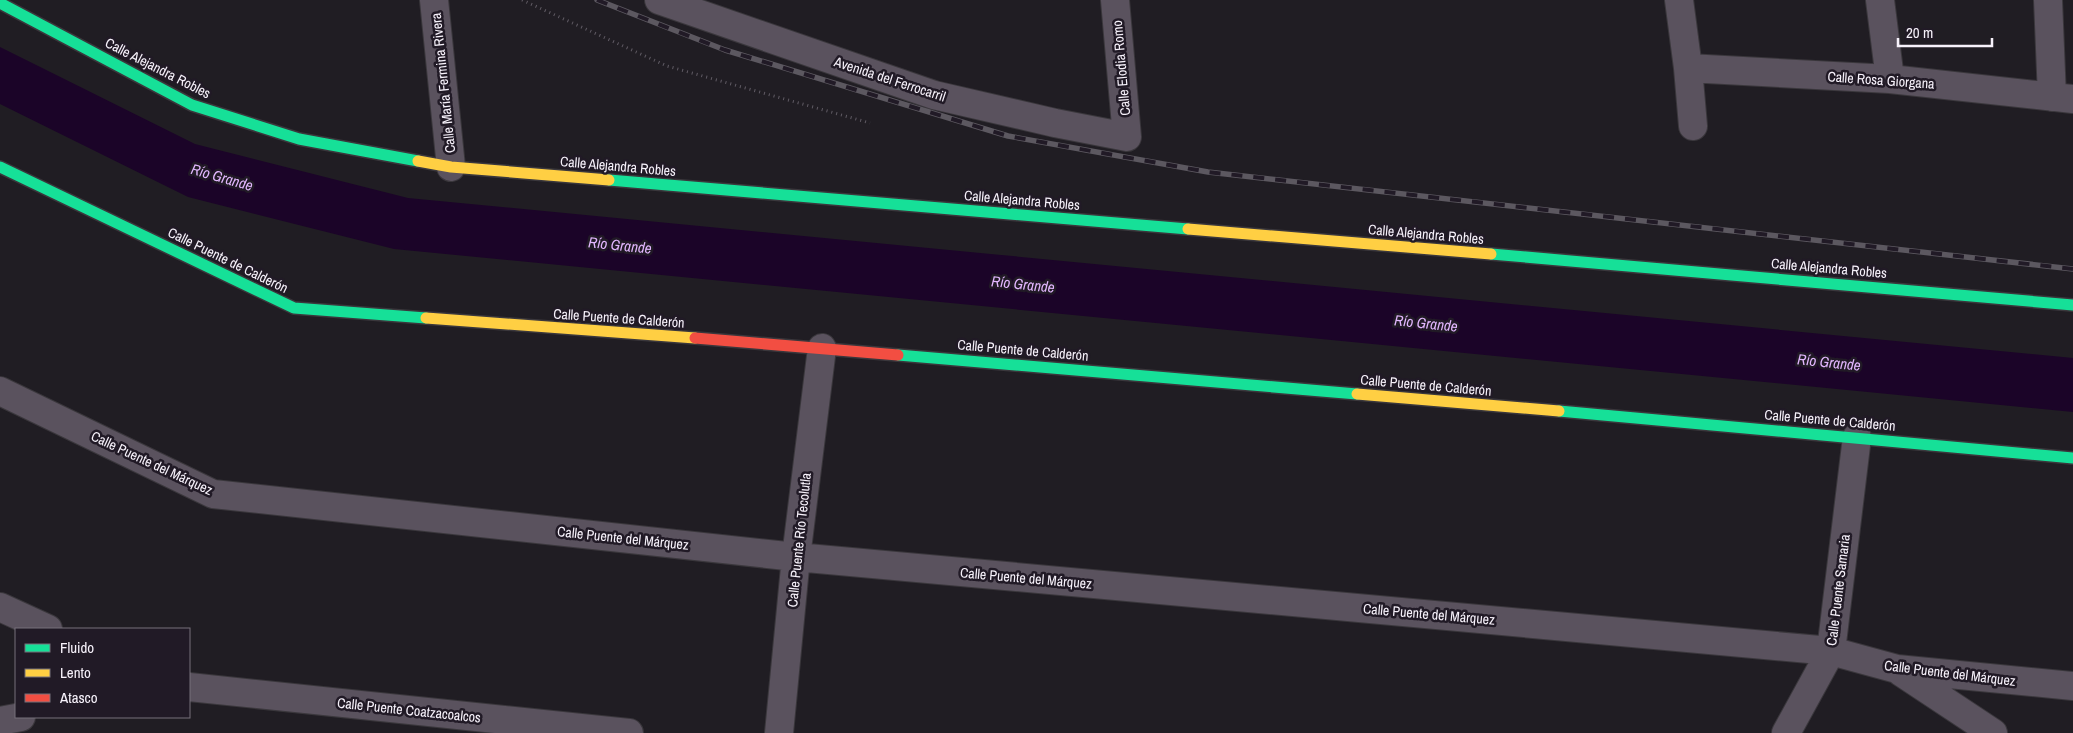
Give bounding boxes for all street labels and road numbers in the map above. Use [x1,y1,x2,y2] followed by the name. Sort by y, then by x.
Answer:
[427,11,459,154] street label: Calle María Fermina Rivera
[1108,20,1134,116] street label: Calle Elodia Romo
[102,34,214,102] street label: Calle Alejandra Robles
[831,52,948,105] street label: Avenida del Ferrocarril
[1827,67,1936,93] street label: Calle Rosa Giorgana
[559,152,677,180] street label: Calle Alejandra Robles
[963,186,1081,214] street label: Calle Alejandra Robles
[1367,220,1485,248] street label: Calle Alejandra Robles
[165,223,291,297] street label: Calle Puente de Calderón
[1770,254,1888,282] street label: Calle Alejandra Robles
[553,304,685,332] street label: Calle Puente de Calderón
[957,335,1089,365] street label: Calle Puente de Calderón
[1360,370,1492,400] street label: Calle Puente de Calderón
[1764,405,1896,435] street label: Calle Puente de Calderón
[88,427,216,499] street label: Calle Puente del Márquez
[783,471,815,608] street label: Calle Puente Río Tecolutla
[556,522,690,554] street label: Calle Puente del Márquez
[1822,533,1854,647] street label: Calle Puente Samaria
[959,563,1093,593] street label: Calle Puente del Márquez
[1362,599,1496,629] street label: Calle Puente del Márquez
[1883,656,2017,690] street label: Calle Puente del Márquez
[336,694,482,727] street label: Calle Puente Coatzacoalcos

